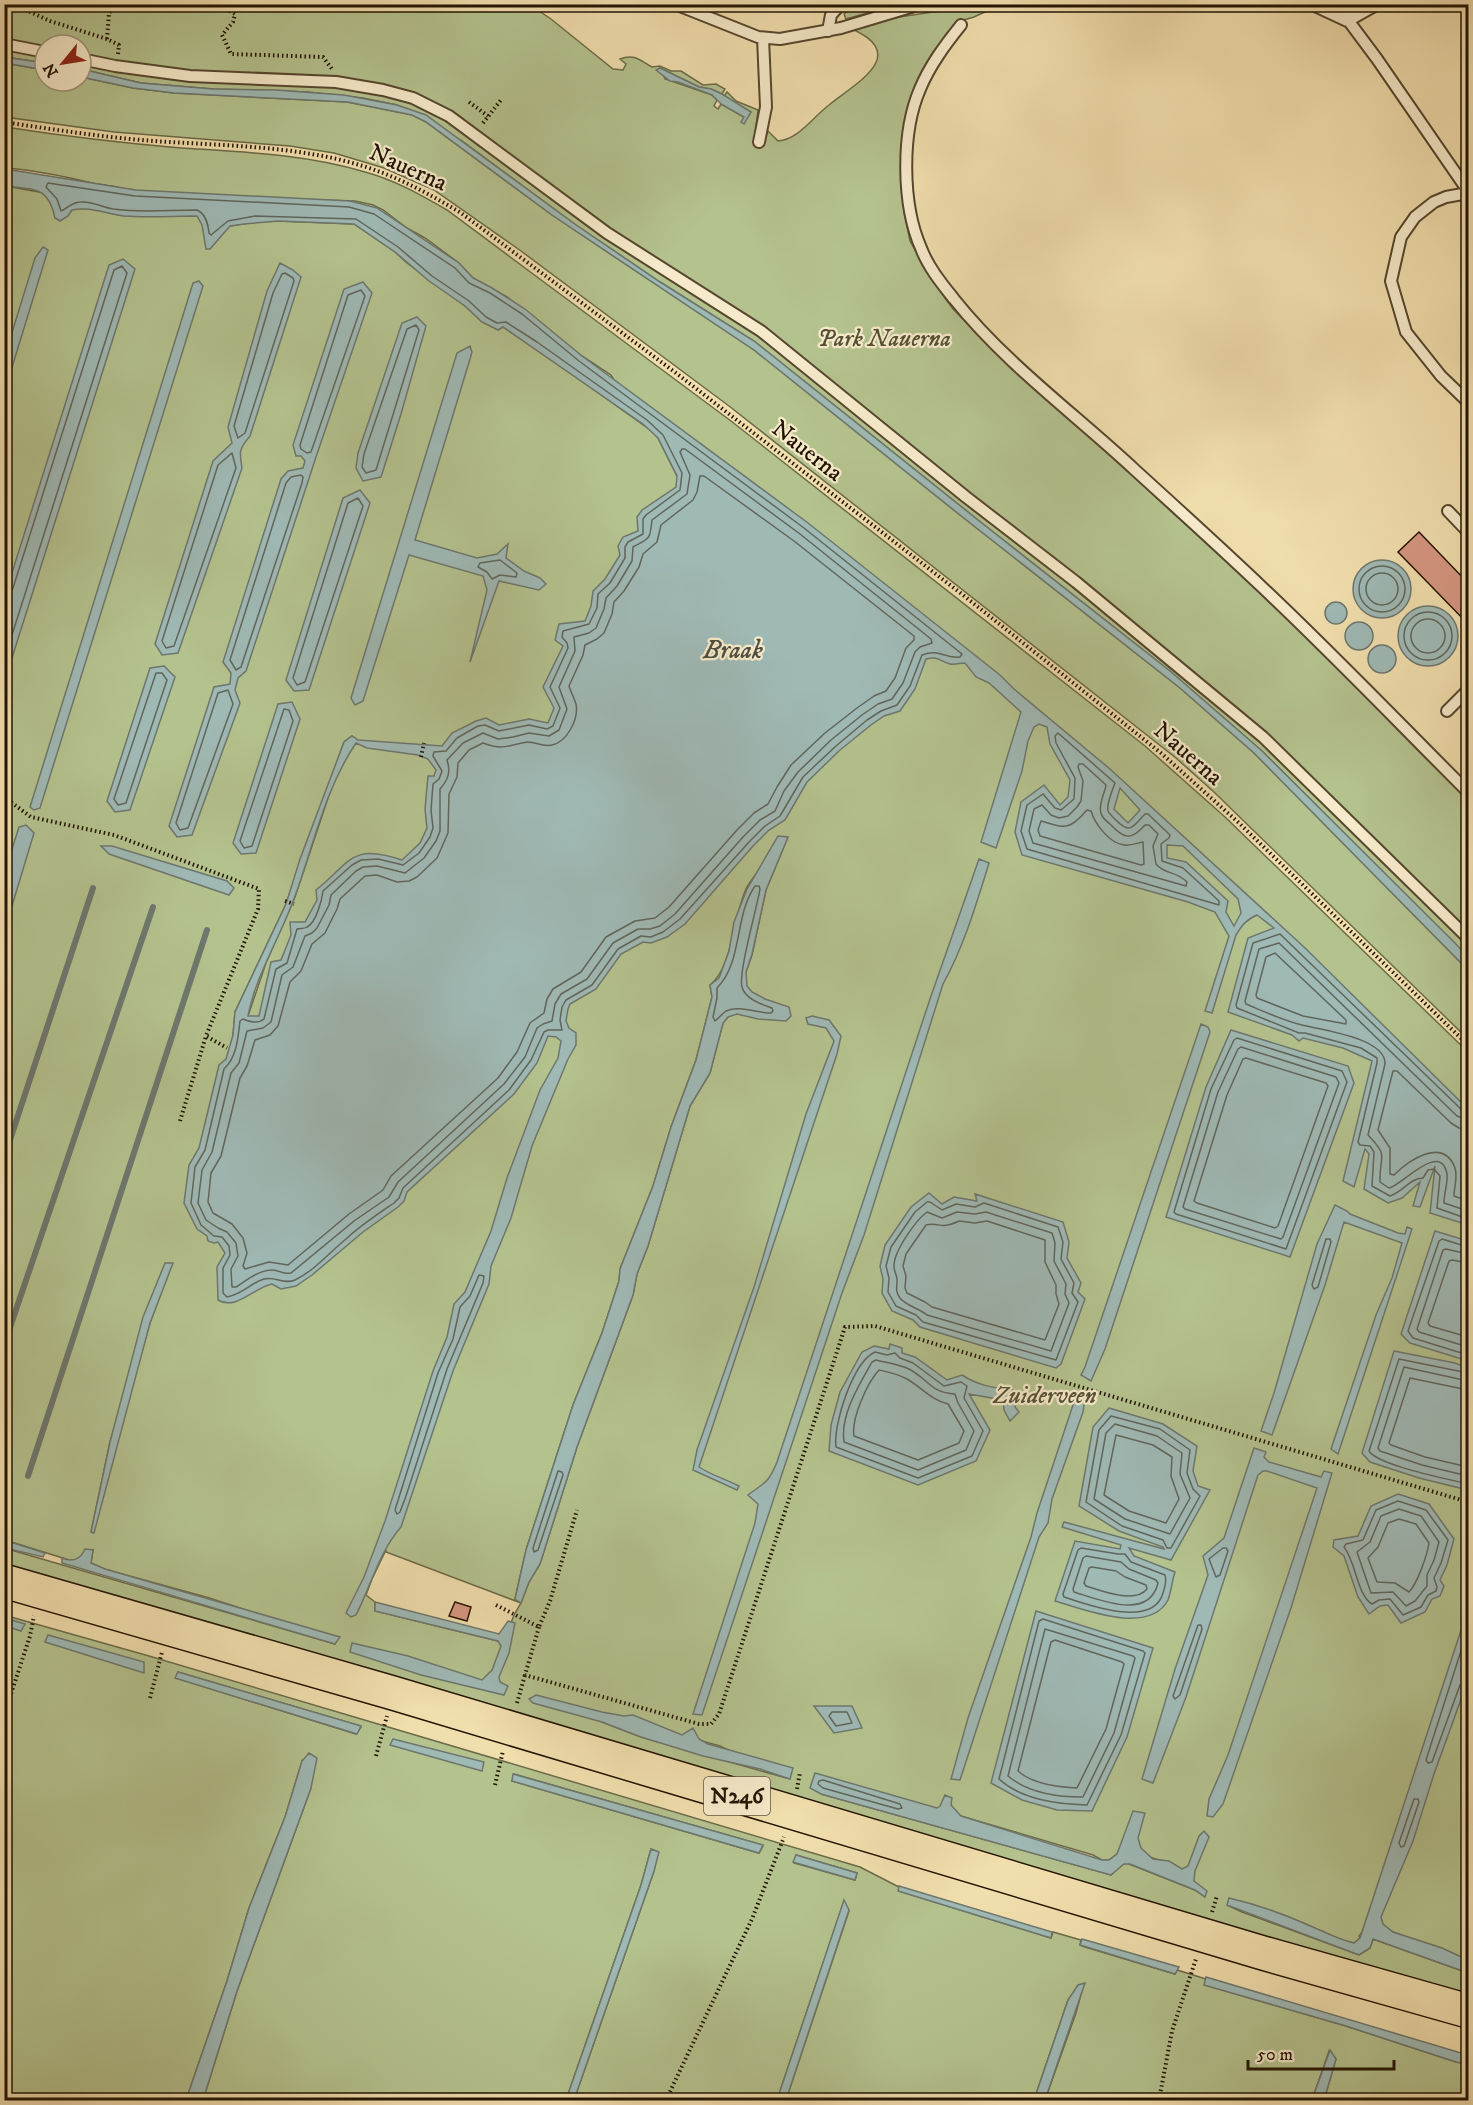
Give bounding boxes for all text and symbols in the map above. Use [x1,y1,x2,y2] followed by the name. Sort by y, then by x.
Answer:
[33,33,93,93] north arrow
[39,59,63,81] text: N
[364,138,453,199] street label: Nauerna
[817,324,951,354] park label: Park Nauerna
[765,414,849,489] street label: Nauerna
[702,634,763,667] water label: Braak
[1147,716,1230,793] street label: Nauerna
[993,1381,1096,1411] park label: Zuiderveen
[704,1777,770,1815] road number: N246
[1248,2033,1394,2071] scale bar
[1257,2044,1293,2066] text: 50 m

